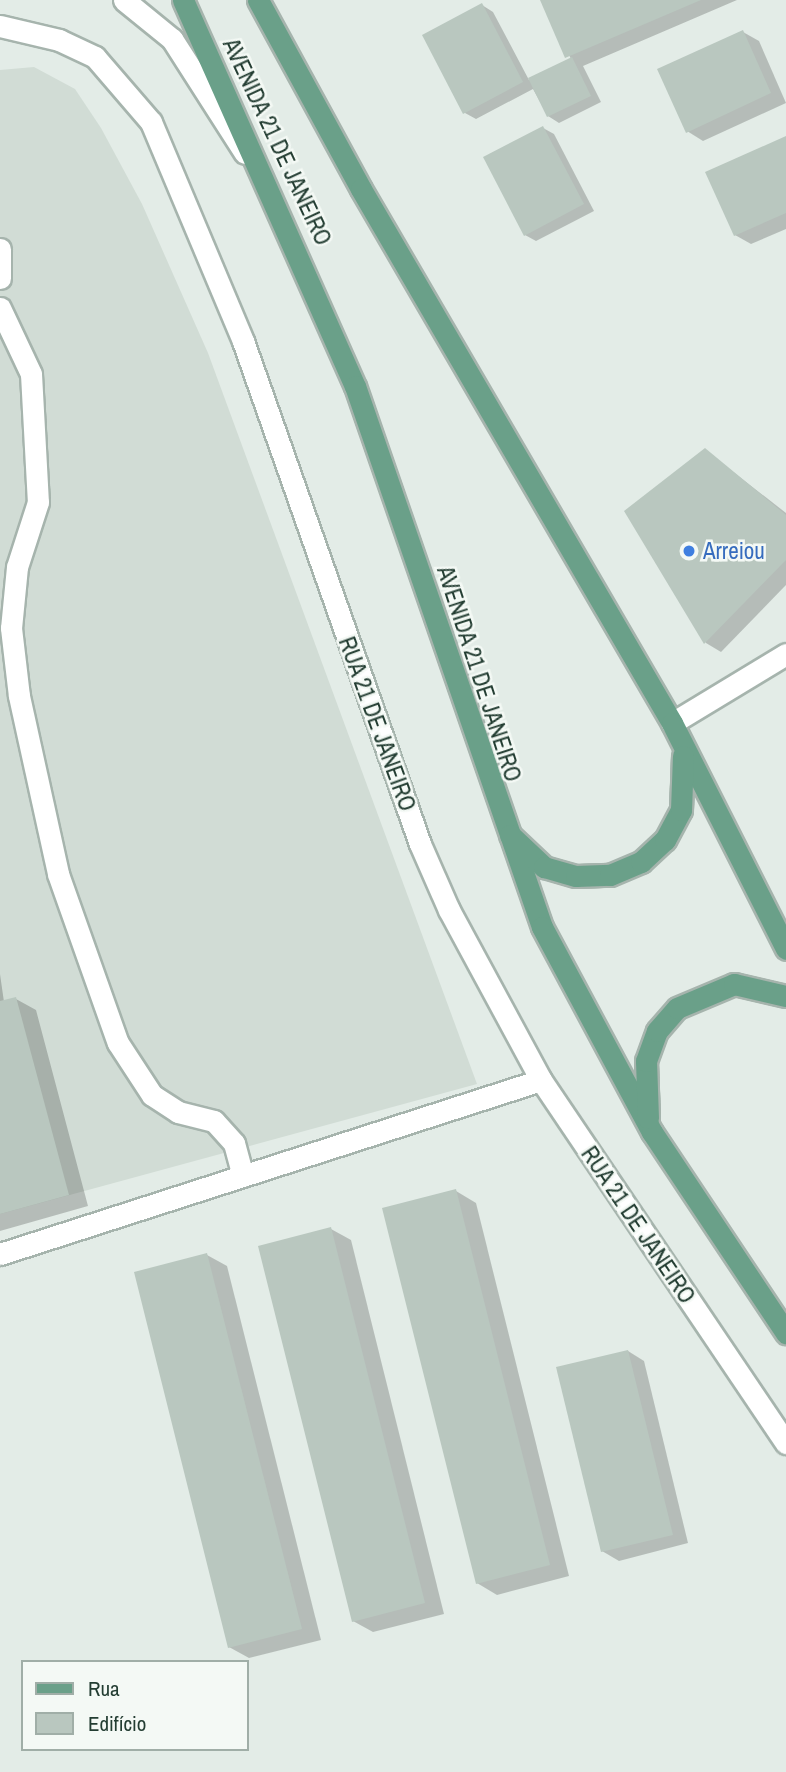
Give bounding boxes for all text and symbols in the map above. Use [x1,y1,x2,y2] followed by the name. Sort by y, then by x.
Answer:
[217,34,337,250] street label: AVENIDA 21 DE JANEIRO
[703,537,765,565] place label: Arreiou
[681,543,697,559] marker: Arreiou
[431,562,527,786] street label: AVENIDA 21 DE JANEIRO
[332,633,422,815] street label: RUA 21 DE JANEIRO
[575,1141,701,1309] street label: RUA 21 DE JANEIRO
[21,1660,248,1751] legend
[88,1674,120,1703] text: Rua
[88,1709,146,1738] text: Edifício

